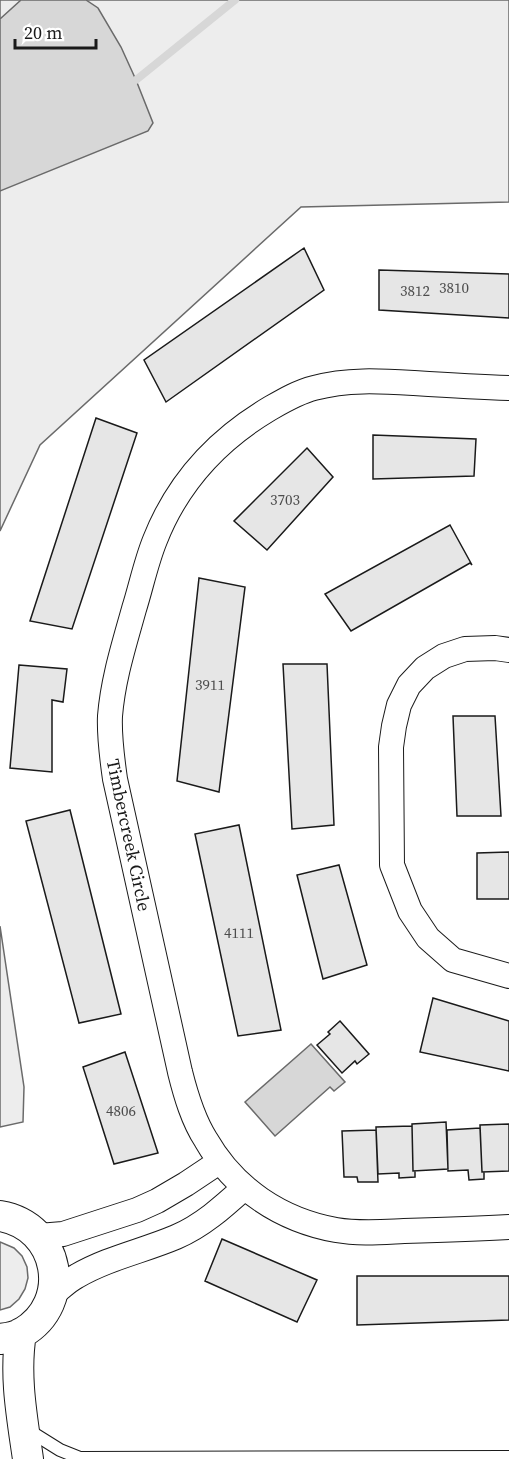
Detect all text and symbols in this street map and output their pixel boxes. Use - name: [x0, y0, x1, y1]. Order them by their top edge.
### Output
- scale bar: [15, 12, 96, 50]
- text: 20 m: [24, 20, 62, 45]
- house number: 3810: [439, 277, 469, 298]
- house number: 3812: [400, 280, 430, 301]
- house number: 3703: [270, 489, 300, 510]
- house number: 3911: [195, 674, 225, 695]
- street label: Timbercreek Circle: [101, 757, 157, 913]
- house number: 4111: [224, 922, 254, 943]
- house number: 4806: [106, 1100, 136, 1121]

